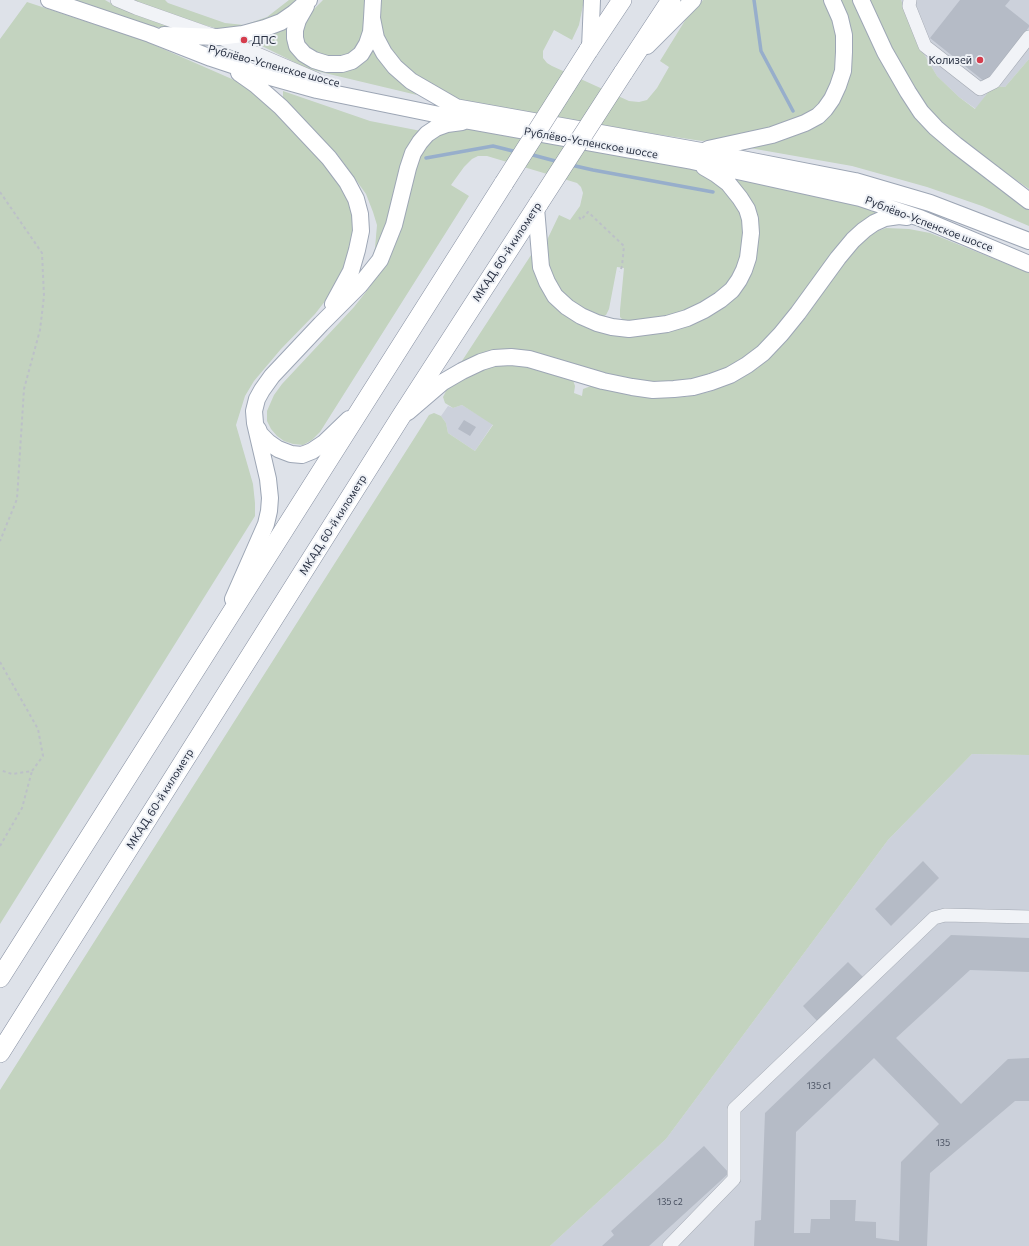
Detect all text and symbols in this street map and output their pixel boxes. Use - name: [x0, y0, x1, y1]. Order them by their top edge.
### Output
- place label: ДПС: [252, 33, 276, 47]
- marker: ДПС: [239, 35, 249, 45]
- street label: Рублёво-Успенское шоссе: [207, 42, 341, 90]
- place label: Колизей: [928, 53, 972, 67]
- marker: Колизей: [975, 55, 985, 65]
- street label: Рублёво-Успенское шоссе: [523, 125, 659, 161]
- street label: Рублёво-Успенское шоссе: [863, 193, 995, 255]
- street label: МКАД, 60-й километр: [470, 200, 544, 304]
- street label: МКАД, 60-й километр: [297, 472, 369, 578]
- street label: МКАД, 60-й километр: [124, 746, 196, 852]
- house number: 135 с1: [807, 1081, 831, 1091]
- house number: 135: [936, 1138, 950, 1148]
- house number: 135 с2: [657, 1197, 683, 1207]

